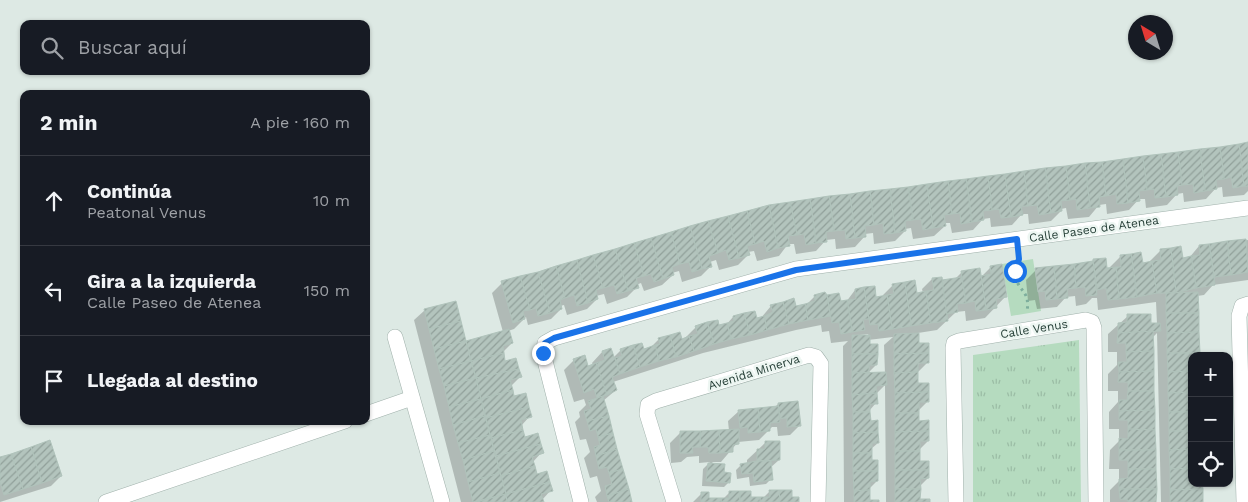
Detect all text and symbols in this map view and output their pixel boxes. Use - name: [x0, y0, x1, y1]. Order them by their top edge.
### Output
- north arrow: [1128, 15, 1173, 60]
- search box: [20, 20, 370, 75]
- icon: search: [38, 34, 66, 62]
- text: Buscar aquí: [78, 36, 187, 59]
- text: 2 min: [40, 110, 97, 135]
- text: A pie · 160 m: [250, 113, 350, 132]
- text: Continúa: [87, 180, 171, 203]
- icon: ahead: [40, 187, 68, 215]
- text: 10 m: [313, 191, 350, 210]
- text: Peatonal Venus: [87, 203, 206, 222]
- street label: Calle Paseo de Atenea: [1028, 213, 1160, 245]
- route start: [1004, 260, 1027, 283]
- text: Gira a la izquierda: [87, 270, 256, 293]
- icon: left: [40, 277, 68, 305]
- text: 150 m: [304, 281, 350, 300]
- text: Calle Paseo de Atenea: [87, 293, 261, 312]
- street label: Calle Venus: [999, 317, 1069, 341]
- route end: [532, 342, 555, 365]
- street label: Avenida Minerva: [707, 351, 802, 393]
- map controls: [1188, 352, 1233, 487]
- button: +: [1188, 352, 1233, 397]
- icon: arrive: [40, 367, 68, 395]
- text: Llegada al destino: [87, 369, 258, 392]
- button: −: [1188, 397, 1233, 442]
- button: locate: [1188, 442, 1233, 487]

